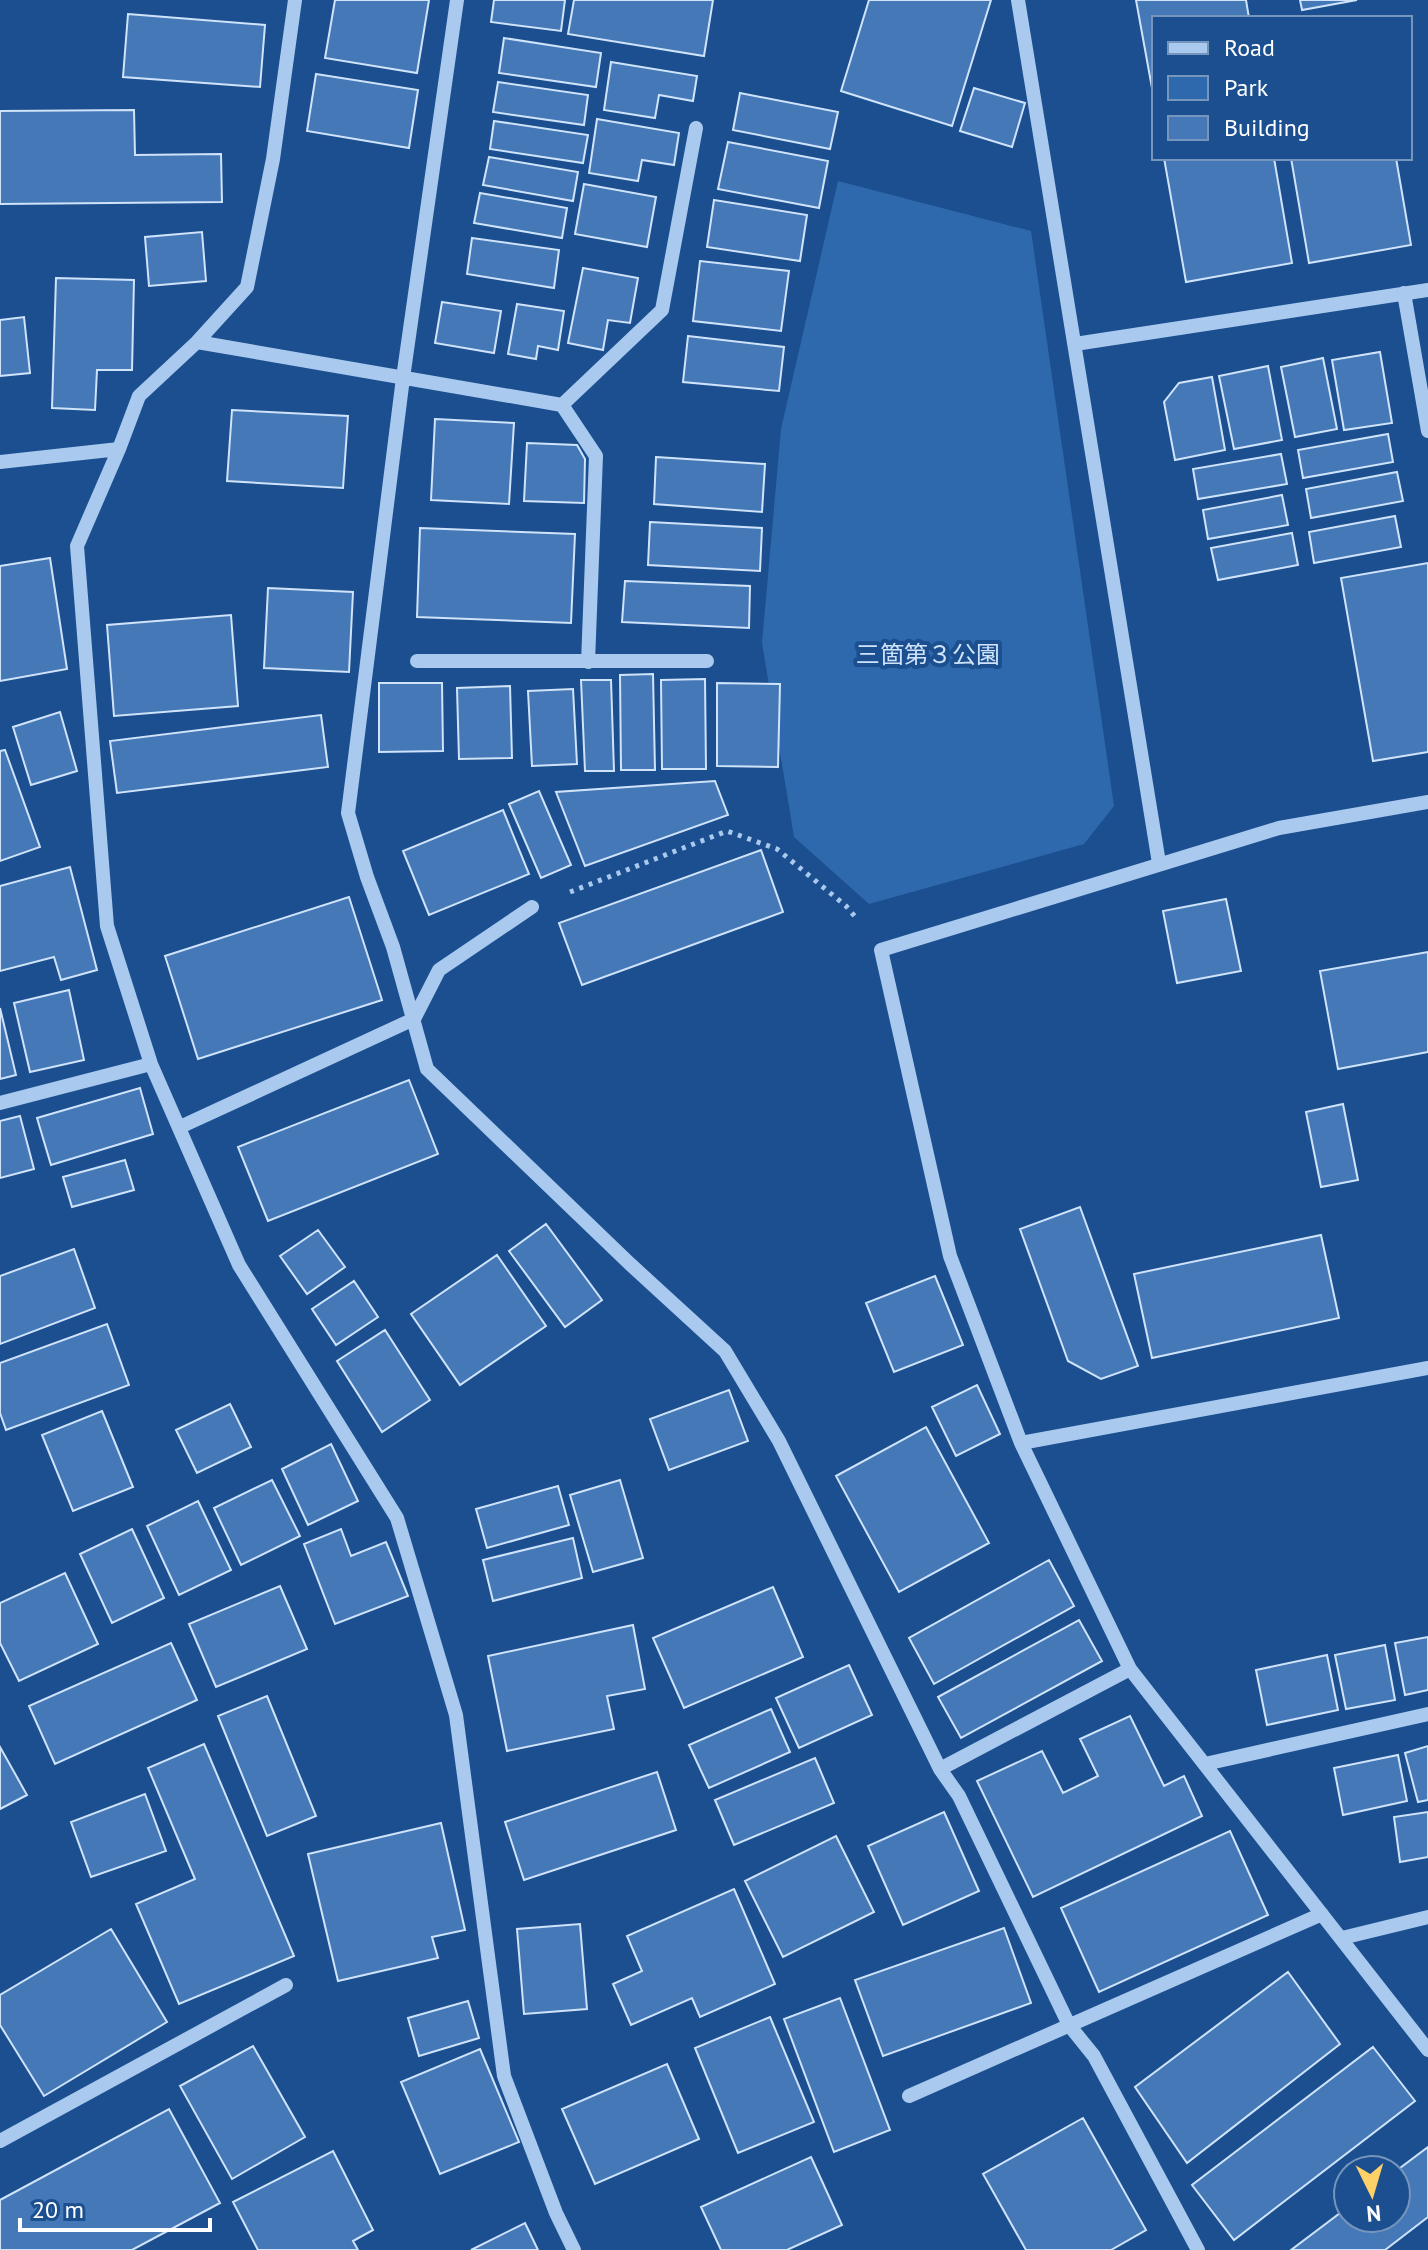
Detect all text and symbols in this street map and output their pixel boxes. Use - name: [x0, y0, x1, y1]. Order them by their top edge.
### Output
- legend: [1152, 16, 1412, 160]
- text: Road: [1224, 32, 1275, 63]
- text: Park: [1224, 72, 1269, 103]
- text: Building: [1224, 112, 1310, 143]
- park label: 三箇第３公園: [856, 639, 1000, 670]
- north arrow: [1332, 2154, 1412, 2234]
- scale bar: [20, 2182, 210, 2232]
- text: 20 m: [32, 2194, 84, 2225]
- text: N: [1365, 2199, 1382, 2229]

